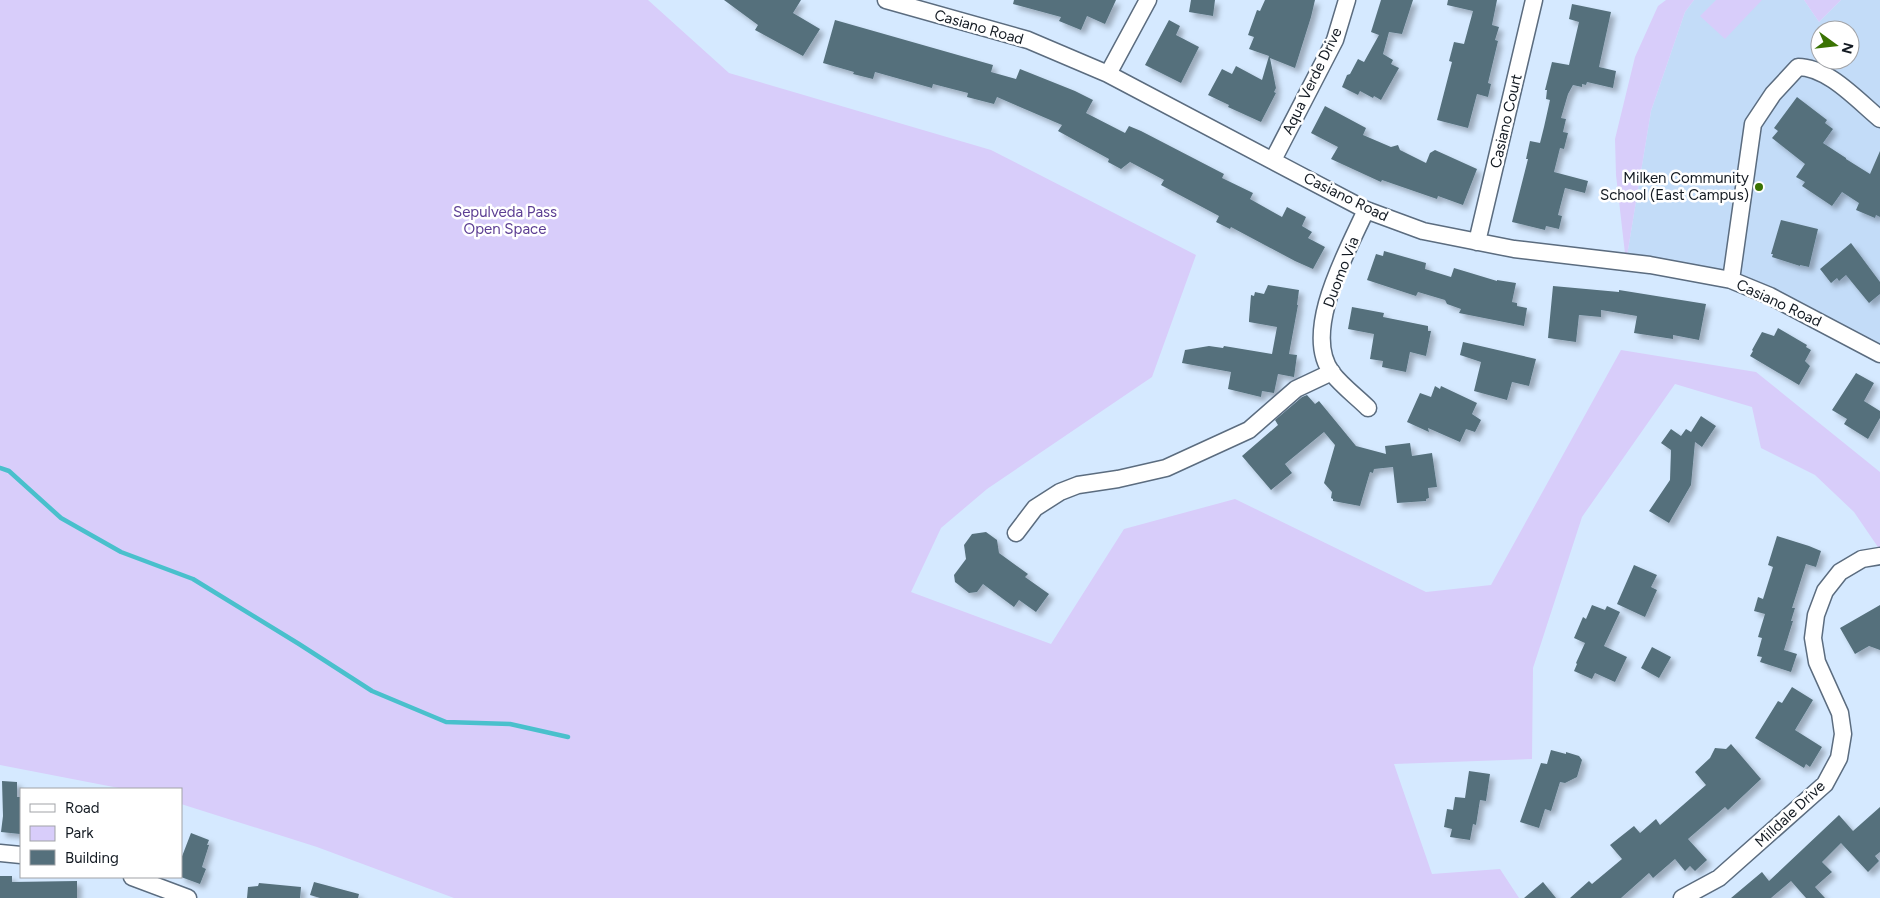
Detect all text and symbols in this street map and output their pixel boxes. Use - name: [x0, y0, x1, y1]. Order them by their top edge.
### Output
- street label: Casiano Road: [932, 6, 1026, 48]
- north arrow: [1810, 20, 1860, 70]
- street label: Aqua Verde Drive: [1278, 25, 1346, 137]
- text: N: [1837, 41, 1857, 56]
- street label: Casiano Court: [1486, 72, 1526, 170]
- street label: Casiano Road: [1301, 169, 1391, 225]
- place label: Milken Community School (East Campus): [1600, 169, 1749, 204]
- marker: Milken Community School (East Campus): [1753, 181, 1765, 193]
- park label: Sepulveda Pass Open Space: [453, 203, 557, 238]
- street label: Duomo Via: [1319, 234, 1363, 310]
- street label: Casiano Road: [1734, 275, 1824, 331]
- street label: Milldale Drive: [1751, 777, 1829, 851]
- legend: [20, 788, 182, 878]
- text: Road: [65, 799, 100, 817]
- text: Park: [65, 824, 94, 842]
- text: Building: [65, 849, 119, 867]

